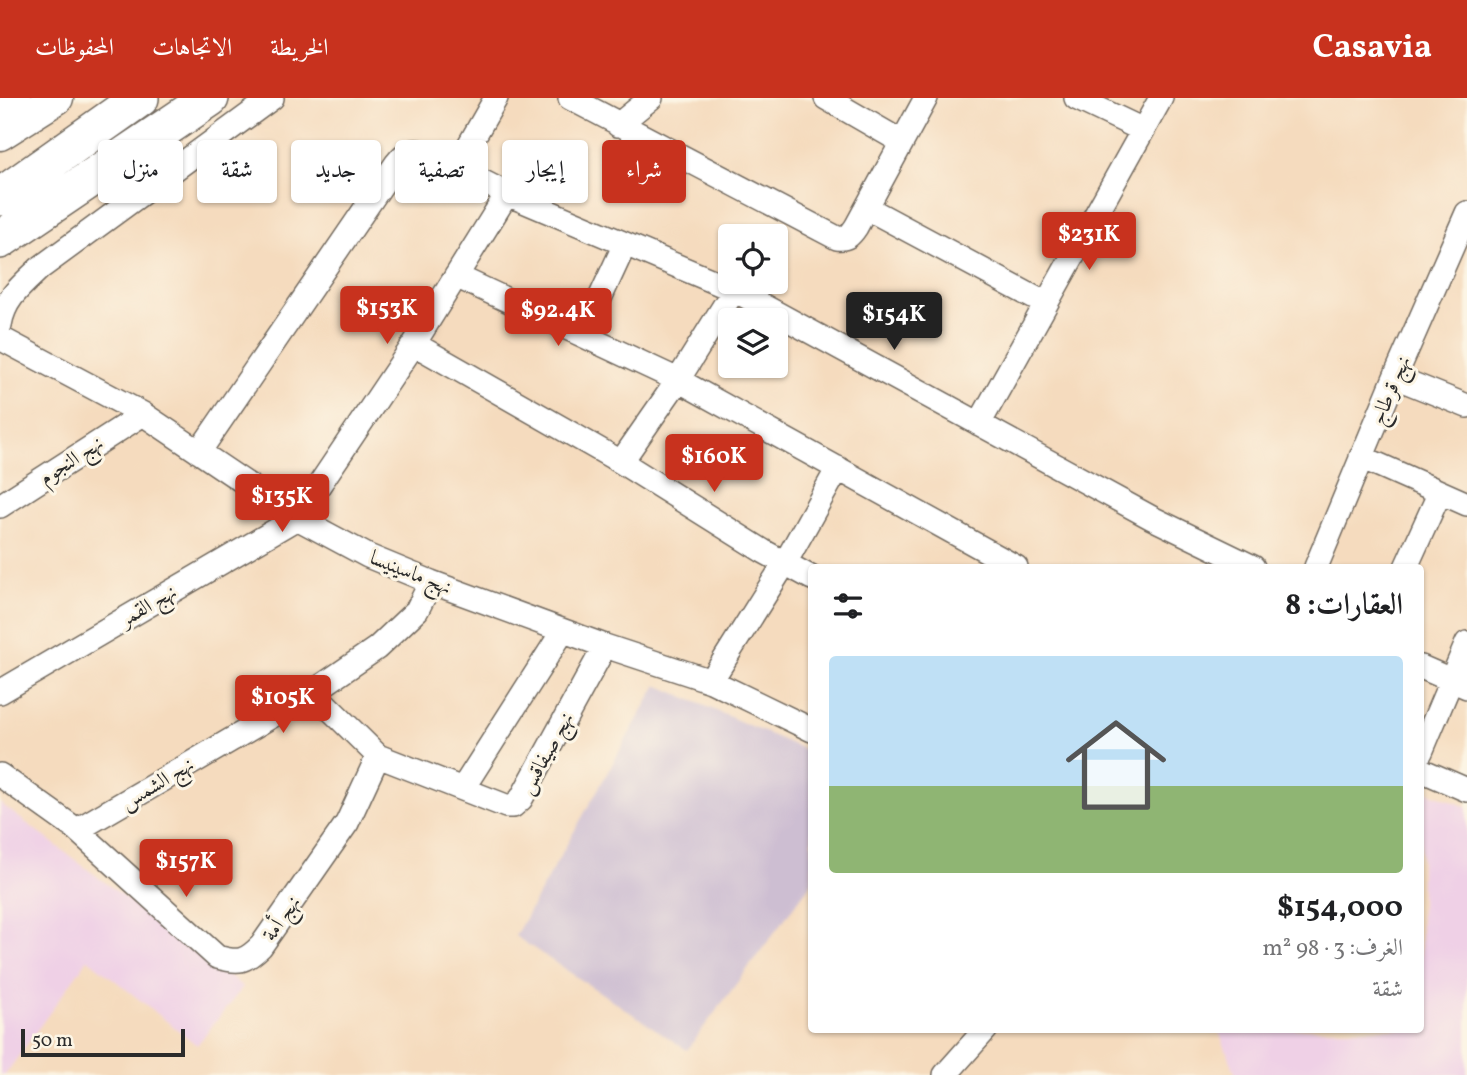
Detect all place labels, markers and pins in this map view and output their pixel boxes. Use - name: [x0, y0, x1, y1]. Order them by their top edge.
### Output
- pin: $231K: [1040, 212, 1138, 272]
- pin: $153K: [338, 286, 436, 346]
- pin: $92.4K: [501, 288, 615, 348]
- pin: $154K: [845, 292, 943, 352]
- pin: $160K: [665, 434, 763, 494]
- pin: $135K: [233, 474, 331, 534]
- pin: $105K: [234, 676, 332, 735]
- pin: $157K: [137, 840, 235, 899]

